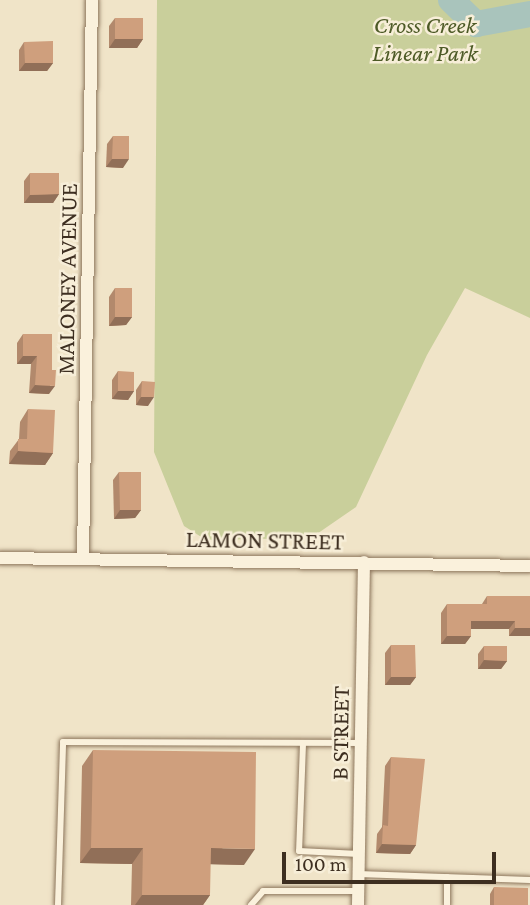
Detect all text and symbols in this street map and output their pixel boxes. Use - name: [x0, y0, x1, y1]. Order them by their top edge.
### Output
- park label: Cross Creek Linear Park: [372, 11, 478, 67]
- street label: MALONEY AVENUE: [51, 183, 83, 375]
- street label: LAMON STREET: [186, 524, 344, 556]
- street label: B STREET: [325, 686, 355, 780]
- scale bar: [285, 838, 498, 882]
- text: 100 m: [295, 852, 347, 876]

